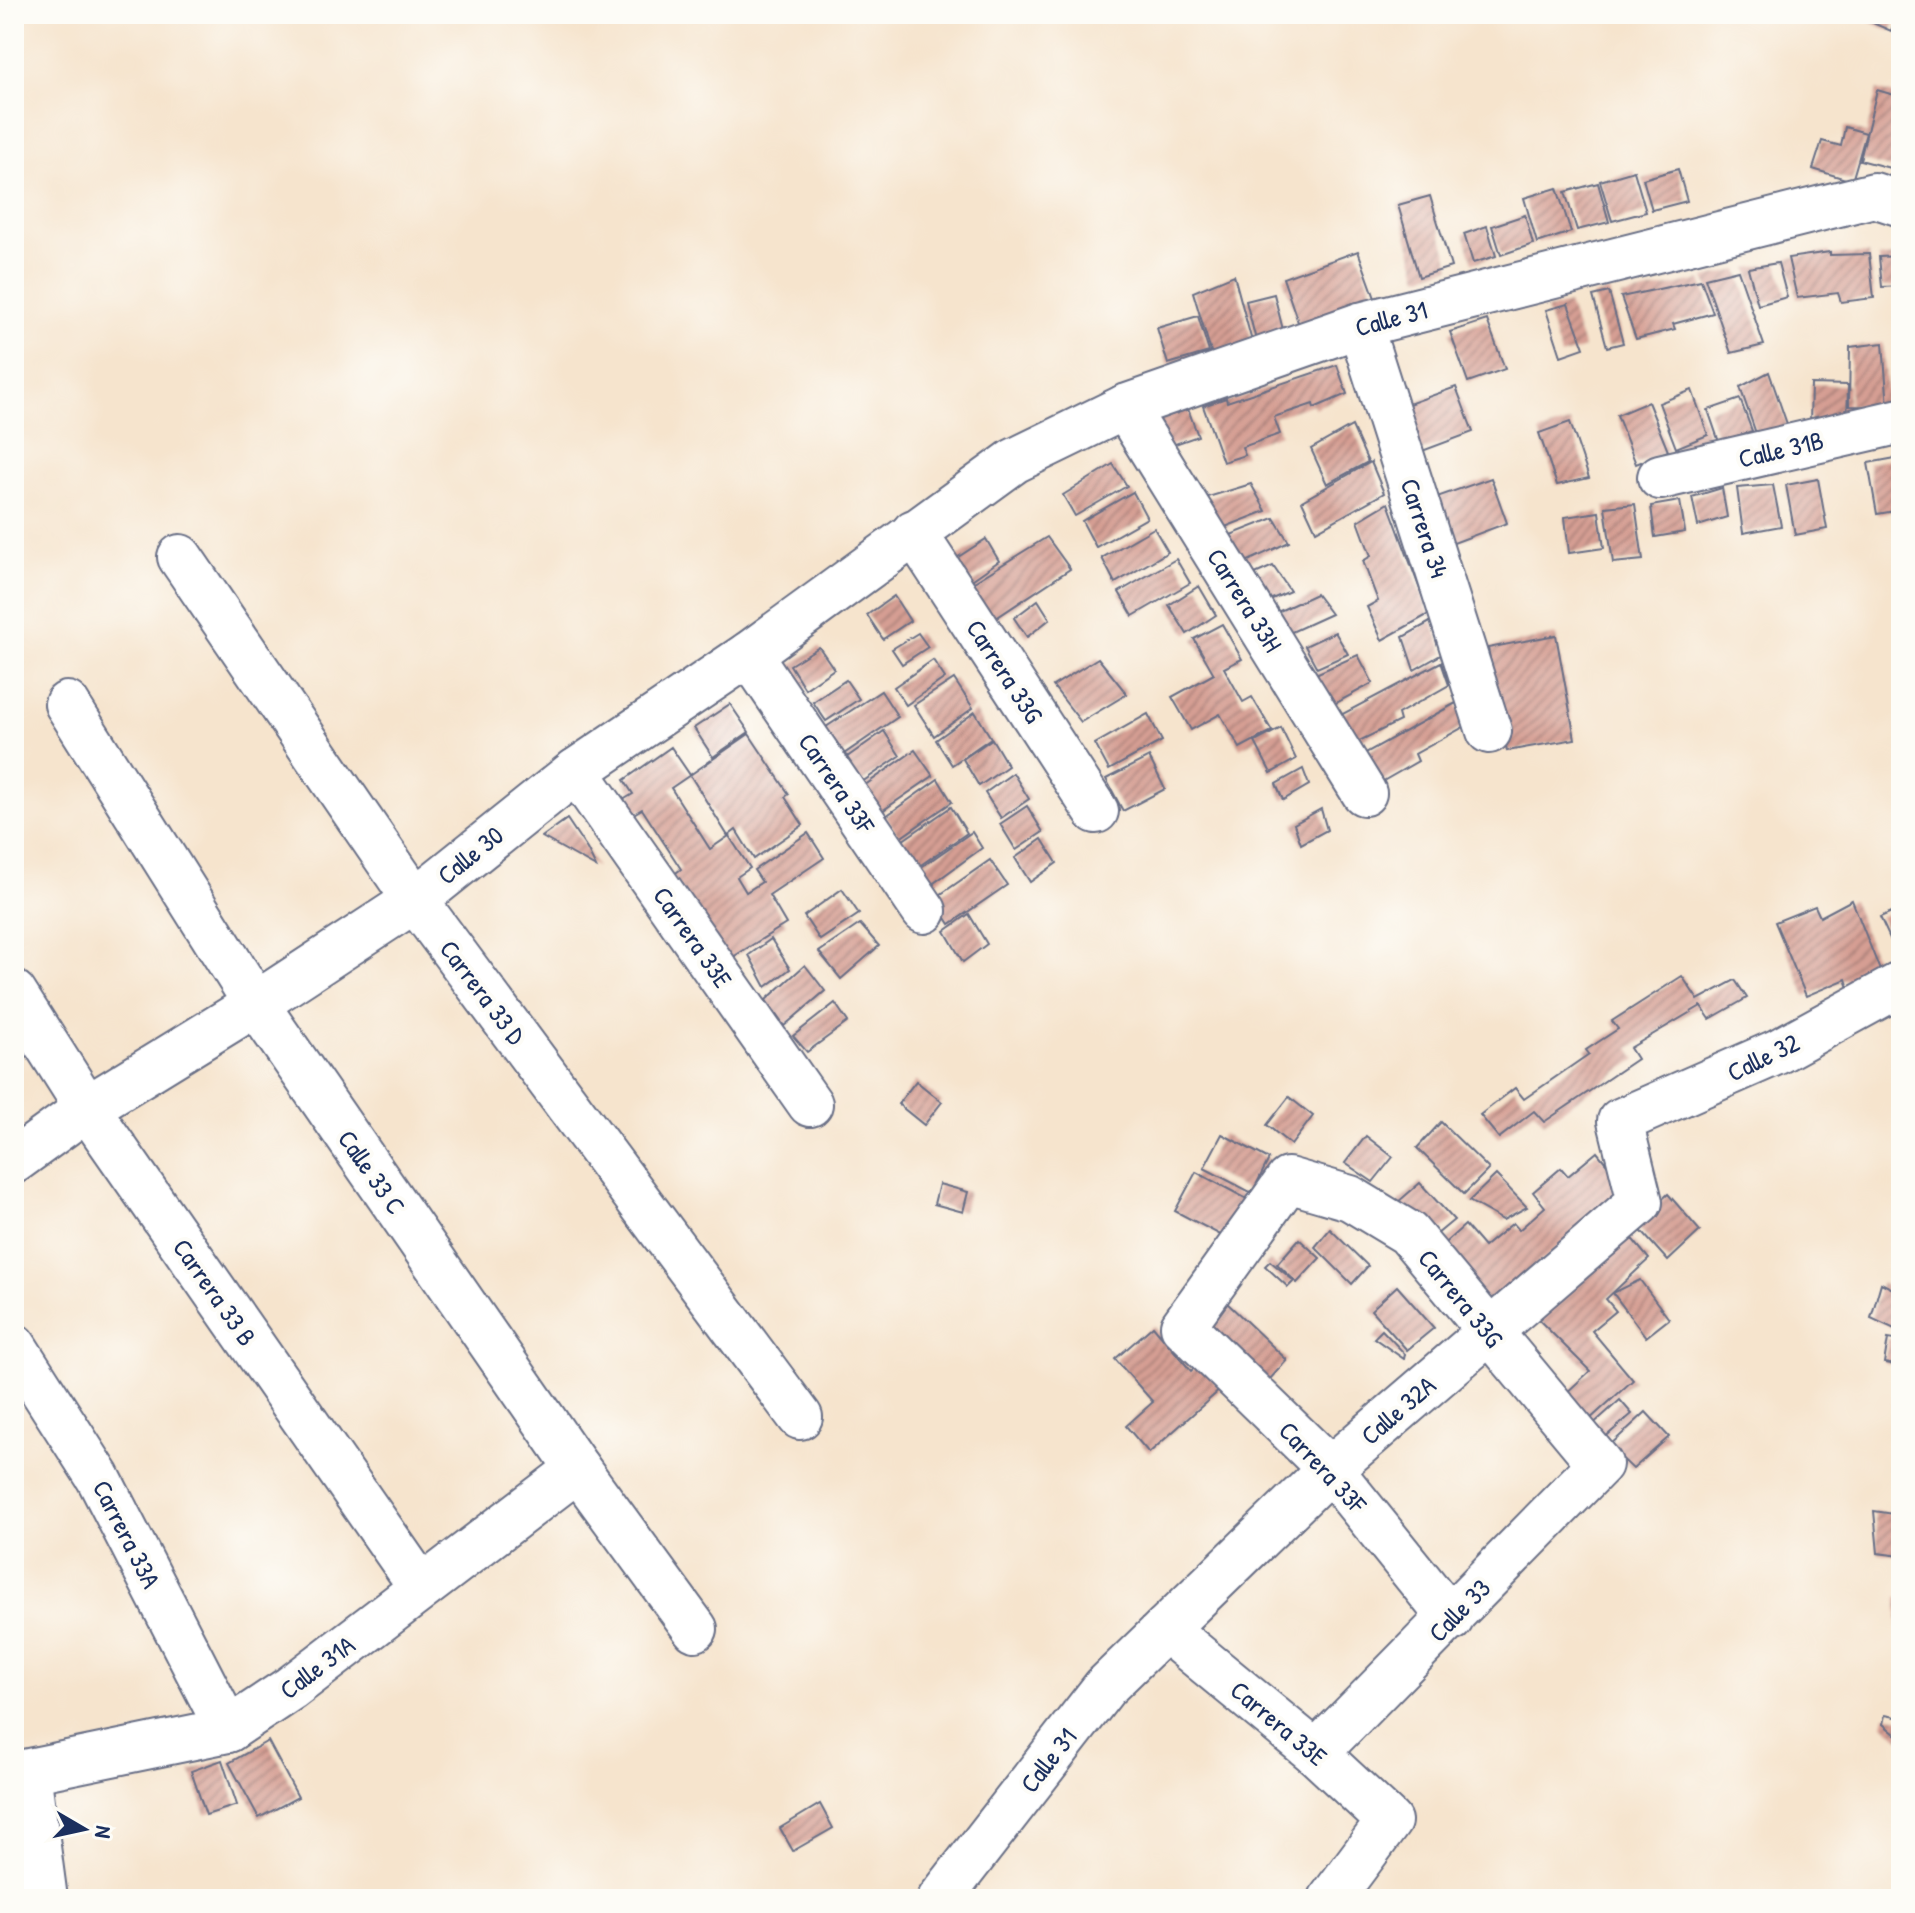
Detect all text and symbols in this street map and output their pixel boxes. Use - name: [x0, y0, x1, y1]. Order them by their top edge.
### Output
- street label: Calle 31: [1351, 292, 1431, 344]
- street label: Calle 31B: [1735, 422, 1827, 476]
- street label: Carrera 34: [1393, 474, 1457, 582]
- street label: Carrera 33H: [1199, 541, 1291, 659]
- street label: Carrera 33G: [959, 612, 1052, 730]
- street label: Carrera 33F: [791, 726, 884, 841]
- street label: Calle 30: [430, 818, 510, 892]
- street label: Carrera 33E: [645, 880, 741, 995]
- street label: Carrera 33 D: [432, 933, 534, 1052]
- street label: Calle 32: [1721, 1025, 1805, 1089]
- street label: Calle 33 C: [330, 1123, 414, 1221]
- street label: Carrera 33 B: [165, 1231, 265, 1353]
- street label: Carrera 33G: [1411, 1242, 1512, 1355]
- street label: Calle 32A: [1353, 1368, 1443, 1452]
- street label: Carrera 33F: [1271, 1413, 1376, 1522]
- street label: Carrera 33A: [85, 1474, 169, 1594]
- street label: Calle 33: [1420, 1571, 1498, 1649]
- street label: Calle 31A: [272, 1627, 362, 1707]
- street label: Carrera 33E: [1223, 1672, 1335, 1774]
- street label: Calle 31: [1012, 1720, 1084, 1800]
- north arrow: [44, 1789, 124, 1869]
- text: N: [88, 1824, 119, 1841]

